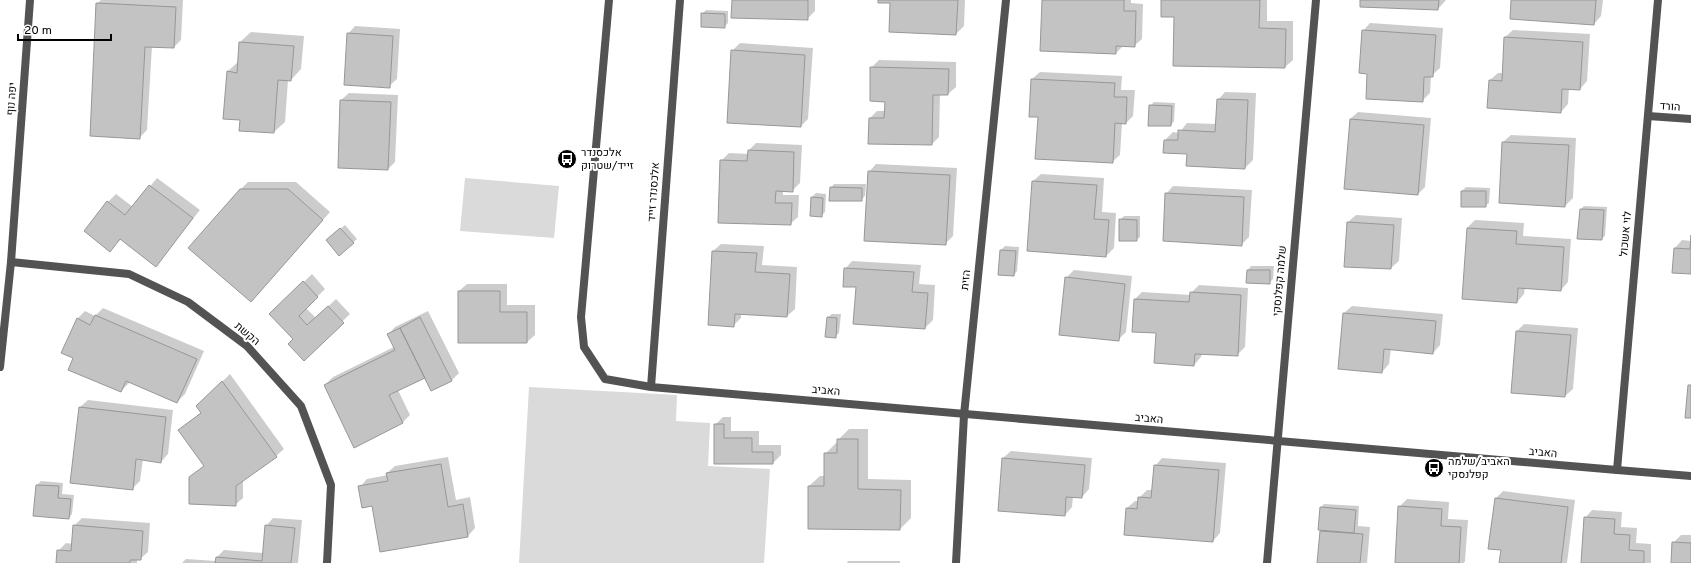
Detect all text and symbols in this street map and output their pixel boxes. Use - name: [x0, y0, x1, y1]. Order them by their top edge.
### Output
- scale bar: [18, 16, 111, 42]
- text: 20 m: [24, 23, 52, 39]
- street label: יפה נוף: [4, 82, 20, 116]
- street label: הורד: [1659, 99, 1681, 115]
- place label: אלכסנדר זייד/שטרוק: [581, 146, 634, 173]
- bus stop icon: אלכסנדר זייד/שטרוק: [556, 148, 578, 170]
- street label: אלכסנדר זייד: [645, 162, 663, 222]
- street label: לוי אשכול: [1617, 210, 1635, 257]
- street label: שלמה קפלנסקי: [1270, 245, 1290, 317]
- street label: הזית: [958, 269, 974, 291]
- street label: הקשת: [231, 319, 263, 349]
- street label: האביב: [811, 383, 841, 399]
- street label: האביב: [1134, 411, 1164, 427]
- street label: האביב: [1528, 445, 1558, 461]
- place label: האביב/שלמה קפלנסקי: [1448, 455, 1510, 482]
- bus stop icon: האביב/שלמה קפלנסקי: [1423, 457, 1445, 479]

